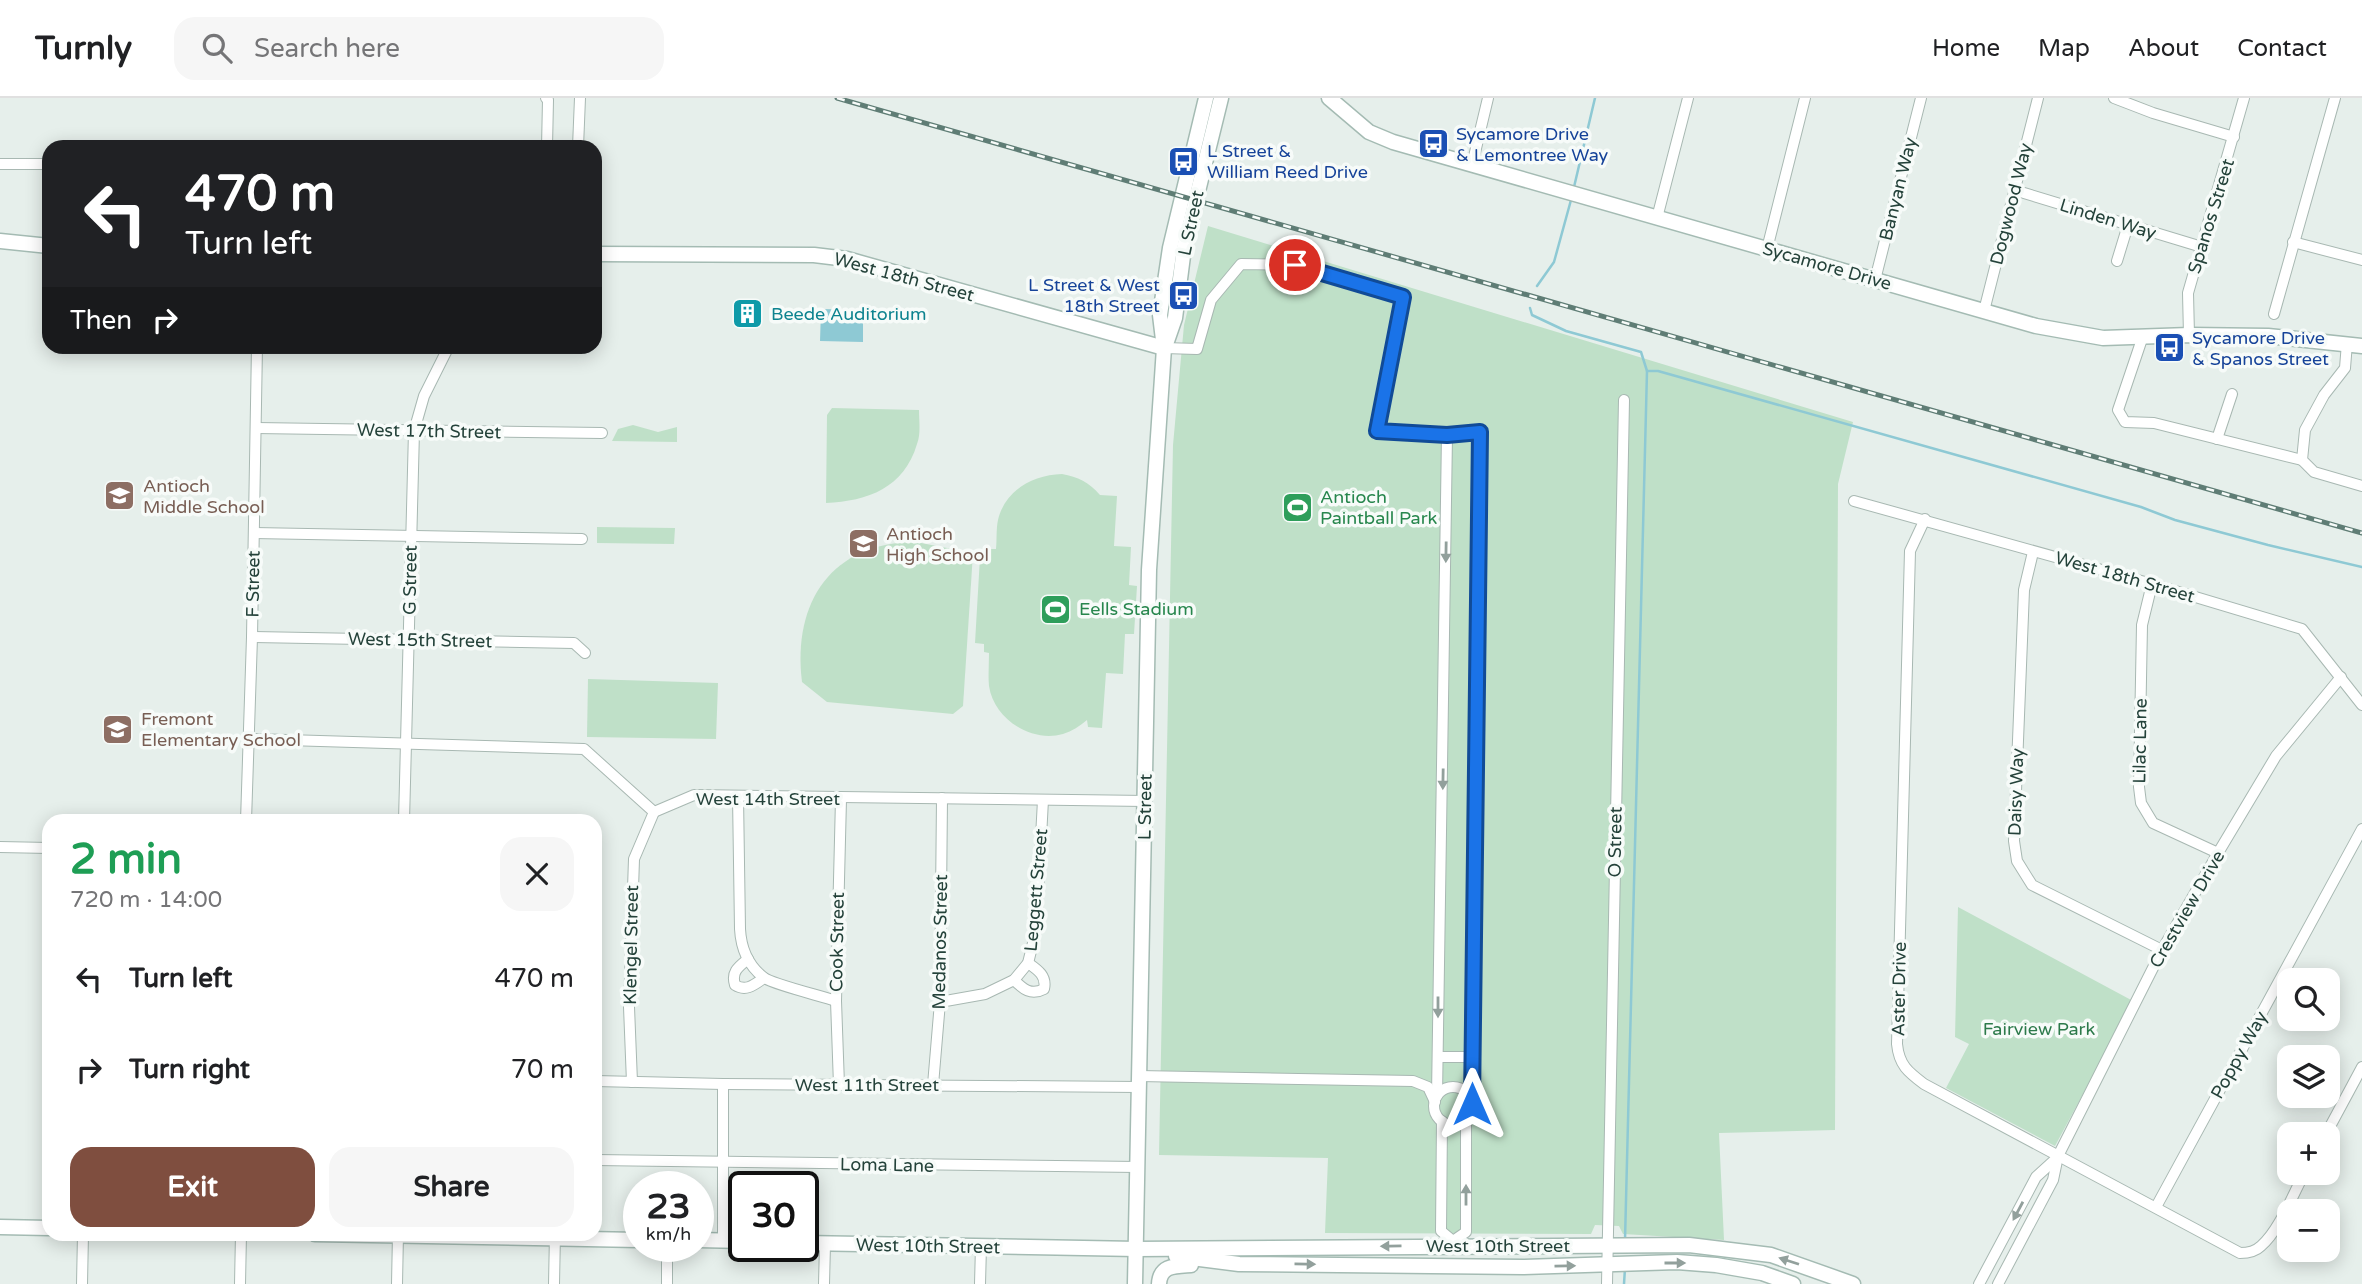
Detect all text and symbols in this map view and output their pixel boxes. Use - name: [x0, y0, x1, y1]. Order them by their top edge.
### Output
- search box: [174, 17, 664, 80]
- text: Turnly: [35, 29, 132, 68]
- icon: search: [198, 29, 236, 67]
- text: Search here: [254, 33, 400, 64]
- text: Home: [1932, 34, 2000, 63]
- text: Map: [2038, 34, 2090, 63]
- text: About: [2128, 34, 2199, 63]
- text: Contact: [2237, 34, 2327, 63]
- place label: Sycamore Drive & Lemontree Way: [1456, 123, 1609, 166]
- bus stop icon: Sycamore Drive & Lemontree Way: [1416, 127, 1450, 161]
- street label: Banyan Way: [1875, 135, 1922, 243]
- place label: L Street & William Reed Drive: [1207, 140, 1368, 183]
- street label: Dogwood Way: [1985, 141, 2037, 267]
- bus stop icon: L Street & William Reed Drive: [1167, 144, 1201, 178]
- street label: Spanos Street: [2183, 156, 2239, 276]
- text: 470 m: [185, 165, 335, 224]
- icon: left: [70, 168, 161, 259]
- street label: L Street: [1173, 188, 1209, 258]
- street label: Linden Way: [2057, 194, 2159, 244]
- text: Turn left: [185, 225, 312, 263]
- pin: [1265, 235, 1325, 295]
- street label: Sycamore Drive: [1760, 237, 1894, 295]
- icon: arrive: [1276, 246, 1314, 284]
- street label: West 18th Street: [831, 248, 977, 306]
- place label: L Street & West 18th Street: [1028, 274, 1160, 317]
- bus stop icon: L Street & West 18th Street: [1166, 278, 1200, 312]
- building icon: Beede Auditorium: [731, 297, 765, 331]
- icon: right: [146, 301, 184, 339]
- place label: Beede Auditorium: [771, 303, 927, 325]
- text: Then: [70, 305, 132, 336]
- place label: Sycamore Drive & Spanos Street: [2192, 327, 2329, 370]
- bus stop icon: Sycamore Drive & Spanos Street: [2152, 331, 2186, 365]
- street label: West 17th Street: [357, 419, 501, 443]
- place label: Antioch Middle School: [143, 475, 265, 518]
- school or university icon: Antioch Middle School: [103, 479, 137, 513]
- place label: Antioch Paintball Park: [1320, 486, 1438, 529]
- sports icon: Antioch Paintball Park: [1280, 490, 1314, 524]
- place label: Antioch High School: [886, 523, 989, 566]
- school or university icon: Antioch High School: [846, 527, 880, 561]
- one-way arrow: [1440, 541, 1452, 563]
- street label: G Street: [398, 545, 422, 615]
- street label: West 18th Street: [2053, 547, 2197, 607]
- street label: F Street: [241, 550, 265, 618]
- sports icon: Eells Stadium: [1039, 592, 1073, 626]
- place label: Eells Stadium: [1079, 598, 1194, 620]
- street label: West 15th Street: [348, 628, 492, 652]
- street label: Lilac Lane: [2128, 698, 2152, 784]
- place label: Fremont Elementary School: [141, 708, 301, 751]
- school or university icon: Fremont Elementary School: [101, 712, 135, 746]
- street label: Daisy Way: [2003, 747, 2029, 836]
- one-way arrow: [1437, 769, 1449, 791]
- street label: L Street: [1133, 773, 1157, 840]
- street label: West 14th Street: [696, 788, 840, 810]
- street label: O Street: [1603, 806, 1627, 878]
- street label: Leggett Street: [1020, 827, 1052, 952]
- text: 2 min: [70, 834, 182, 885]
- button: close: [500, 837, 574, 911]
- street label: Crestview Drive: [2144, 846, 2230, 972]
- street label: Medanos Street: [928, 874, 952, 1010]
- street label: Klengel Street: [619, 885, 643, 1005]
- text: 720 m · 14:00: [70, 886, 222, 914]
- street label: Cook Street: [825, 892, 849, 992]
- street label: Aster Drive: [1887, 941, 1911, 1037]
- icon: left: [70, 960, 108, 998]
- text: Turn left: [129, 963, 232, 994]
- text: 470 m: [494, 963, 574, 994]
- map controls: [2277, 968, 2340, 1262]
- button: search: [2277, 968, 2340, 1031]
- one-way arrow: [1432, 996, 1444, 1018]
- street label: Poppy Way: [2206, 1007, 2272, 1103]
- park label: Fairview Park: [1983, 1018, 2095, 1040]
- button: layers: [2277, 1045, 2340, 1108]
- icon: right: [70, 1051, 108, 1089]
- text: Turn right: [129, 1054, 250, 1085]
- text: 70 m: [511, 1054, 574, 1085]
- position arrow: [1435, 1067, 1509, 1141]
- street label: West 11th Street: [795, 1074, 939, 1096]
- button: +: [2277, 1122, 2340, 1185]
- button: Exit: [70, 1147, 315, 1227]
- button: Share: [329, 1147, 574, 1227]
- street label: Loma Lane: [840, 1153, 934, 1177]
- speed limit sign: 30: [728, 1171, 819, 1262]
- one-way arrow: [1460, 1183, 1472, 1205]
- text: 23: [647, 1186, 690, 1228]
- button: −: [2277, 1199, 2340, 1262]
- one-way arrow: [2012, 1201, 2024, 1220]
- text: km/h: [646, 1223, 691, 1245]
- street label: West 10th Street: [856, 1234, 1000, 1258]
- street label: West 10th Street: [1426, 1235, 1570, 1257]
- one-way arrow: [1380, 1241, 1402, 1252]
- one-way arrow: [1778, 1255, 1799, 1265]
- one-way arrow: [1664, 1257, 1686, 1269]
- one-way arrow: [1294, 1259, 1316, 1270]
- one-way arrow: [1554, 1260, 1576, 1272]

